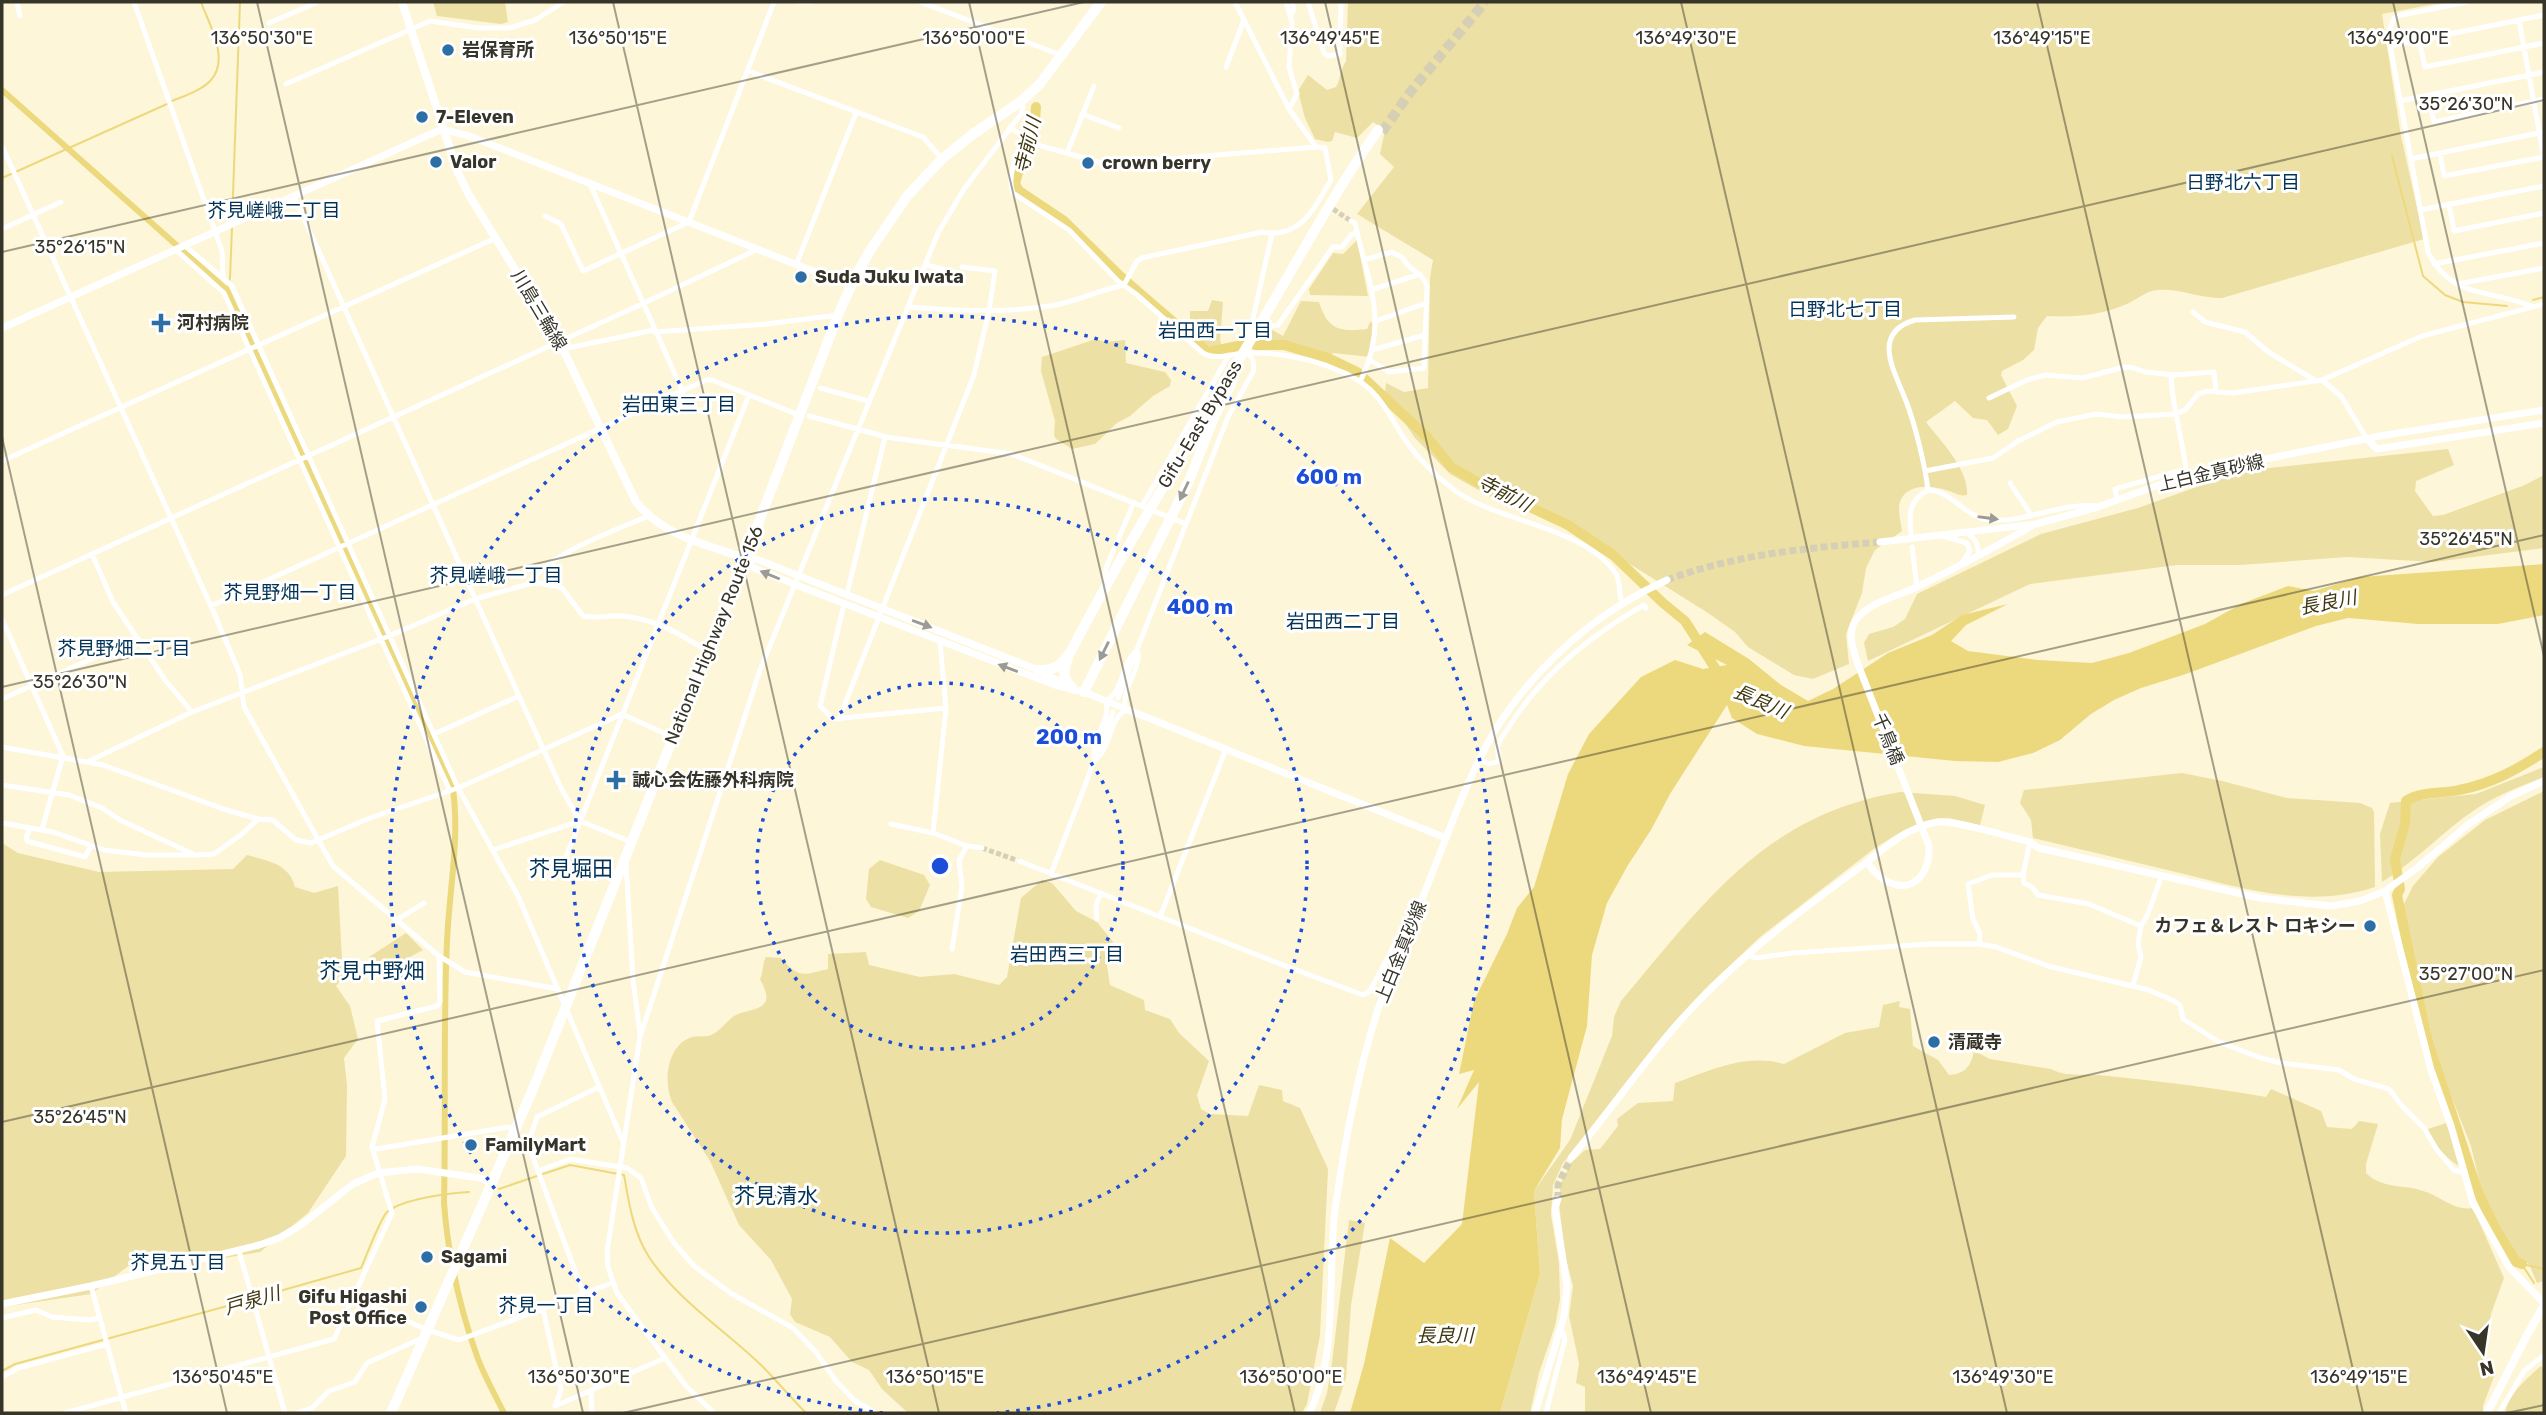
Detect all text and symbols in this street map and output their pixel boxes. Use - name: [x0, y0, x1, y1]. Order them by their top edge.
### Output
- text: 136°50'30"E: [211, 27, 313, 49]
- text: 136°50'15"E: [569, 27, 667, 49]
- text: 136°50'00"E: [923, 27, 1025, 49]
- text: 136°49'45"E: [1280, 27, 1380, 49]
- text: 136°49'30"E: [1635, 27, 1737, 49]
- text: 136°49'15"E: [1993, 27, 2091, 49]
- text: 136°49'00"E: [2347, 27, 2449, 49]
- place label: 岩保育所: [462, 39, 534, 61]
- marker: 岩保育所: [440, 42, 456, 58]
- text: 35°26'30"N: [2419, 93, 2513, 115]
- place label: 7-Eleven: [436, 106, 514, 128]
- marker: 7-Eleven: [414, 109, 430, 125]
- water label: 寺前川: [1009, 113, 1046, 176]
- place label: Valor: [450, 151, 496, 173]
- place label: crown berry: [1102, 152, 1211, 174]
- marker: Valor: [428, 154, 444, 170]
- marker: crown berry: [1080, 155, 1096, 171]
- district label: 日野北六丁目: [2186, 171, 2300, 194]
- district label: 芥見嵯峨二丁目: [207, 199, 341, 222]
- text: 35°26'15"N: [35, 236, 125, 258]
- street label: 川島三輪線: [506, 266, 572, 354]
- place label: Suda Juku Iwata: [815, 266, 964, 288]
- marker: Suda Juku Iwata: [793, 269, 809, 285]
- district label: 日野北七丁目: [1788, 298, 1902, 321]
- place label: 河村病院: [177, 312, 249, 334]
- marker: 河村病院: [151, 313, 171, 333]
- district label: 岩田西一丁目: [1158, 319, 1272, 342]
- street label: Gifu-East Bypass: [1153, 356, 1247, 492]
- district label: 岩田東三丁目: [622, 393, 736, 416]
- street label: 上白金真砂線: [2156, 450, 2266, 496]
- text: 600 m: [1296, 464, 1362, 489]
- water label: 寺前川: [1474, 470, 1537, 518]
- one-way arrow: [1178, 481, 1190, 501]
- one-way arrow: [1977, 513, 1999, 524]
- street label: National Highway Route 156: [660, 522, 768, 748]
- text: 35°26'45"N: [2419, 528, 2513, 550]
- district label: 芥見嵯峨一丁目: [429, 564, 563, 587]
- one-way arrow: [759, 569, 780, 580]
- district label: 芥見野畑一丁目: [223, 581, 357, 604]
- water label: 長良川: [2298, 585, 2360, 619]
- text: 400 m: [1167, 594, 1233, 619]
- district label: 岩田西二丁目: [1286, 610, 1400, 633]
- one-way arrow: [912, 618, 933, 629]
- district label: 芥見野畑二丁目: [57, 637, 191, 660]
- one-way arrow: [1098, 641, 1109, 661]
- one-way arrow: [998, 662, 1019, 673]
- text: 35°26'30"N: [33, 671, 127, 693]
- water label: 長良川: [1730, 680, 1793, 724]
- street label: 千鳥橋: [1868, 710, 1908, 768]
- text: 200 m: [1036, 724, 1102, 749]
- place label: 誠心会佐藤外科病院: [632, 769, 794, 791]
- marker: 誠心会佐藤外科病院: [606, 770, 626, 790]
- centre of rings: [928, 854, 952, 878]
- district label: 芥見堀田: [529, 856, 613, 881]
- street label: 上白金真砂線: [1371, 898, 1431, 1006]
- place label: カフェ＆レスト ロキシー: [2154, 915, 2356, 937]
- marker: カフェ＆レスト ロキシー: [2362, 918, 2378, 934]
- district label: 岩田西三丁目: [1010, 943, 1124, 966]
- district label: 芥見中野畑: [320, 958, 425, 983]
- text: 35°27'00"N: [2419, 963, 2513, 985]
- place label: 清蔵寺: [1948, 1031, 2002, 1053]
- marker: 清蔵寺: [1926, 1034, 1942, 1050]
- text: 35°26'45"N: [33, 1106, 127, 1128]
- place label: FamilyMart: [485, 1134, 586, 1156]
- marker: FamilyMart: [463, 1137, 479, 1153]
- district label: 芥見清水: [734, 1183, 818, 1208]
- place label: Sagami: [441, 1246, 507, 1268]
- marker: Sagami: [419, 1249, 435, 1265]
- district label: 芥見五丁目: [130, 1251, 226, 1274]
- water label: 戸泉川: [222, 1281, 285, 1319]
- place label: Gifu Higashi Post Office: [298, 1286, 407, 1329]
- district label: 芥見一丁目: [498, 1294, 594, 1317]
- marker: Gifu Higashi Post Office: [413, 1299, 429, 1315]
- north arrow: [2448, 1317, 2518, 1387]
- water label: 長良川: [1416, 1324, 1475, 1347]
- text: N: [2477, 1355, 2496, 1381]
- text: 136°50'45"E: [173, 1366, 273, 1388]
- text: 136°50'30"E: [528, 1366, 630, 1388]
- text: 136°50'15"E: [886, 1366, 984, 1388]
- text: 136°50'00"E: [1240, 1366, 1342, 1388]
- text: 136°49'45"E: [1597, 1366, 1697, 1388]
- text: 136°49'30"E: [1952, 1366, 2054, 1388]
- text: 136°49'15"E: [2310, 1366, 2408, 1388]

